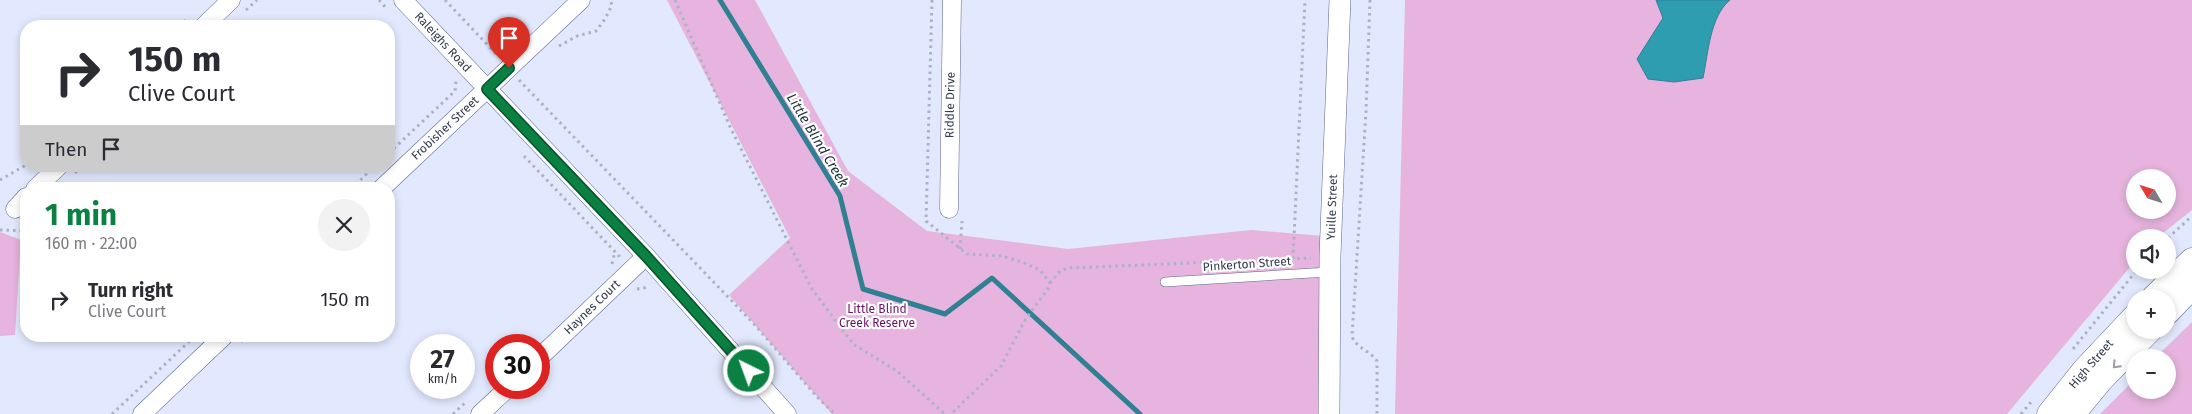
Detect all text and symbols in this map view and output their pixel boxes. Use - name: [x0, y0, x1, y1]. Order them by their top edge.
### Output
- street label: Raleighs Road: [412, 9, 474, 75]
- pin: [488, 17, 530, 68]
- icon: arrive: [495, 24, 523, 52]
- text: 150 m: [128, 38, 221, 80]
- icon: right: [45, 40, 110, 105]
- street label: Riddle Drive: [942, 72, 958, 138]
- text: Clive Court: [128, 80, 235, 107]
- water label: Little Blind Creek: [783, 90, 852, 190]
- street label: Frobisher Street: [408, 93, 482, 163]
- icon: arrive: [97, 135, 125, 163]
- text: Then: [45, 138, 87, 161]
- north arrow: [2126, 169, 2176, 219]
- map controls: [2126, 169, 2176, 399]
- street label: Yuille Street: [1324, 173, 1340, 240]
- text: 1 min: [45, 197, 117, 233]
- button: close: [318, 199, 370, 251]
- button: sound: [2126, 229, 2176, 279]
- text: 160 m · 22:00: [45, 234, 137, 253]
- street label: Pinkerton Street: [1202, 254, 1292, 274]
- street label: Haynes Court: [561, 276, 623, 337]
- text: Turn right: [88, 279, 173, 302]
- icon: right: [45, 286, 73, 314]
- text: 150 m: [320, 288, 370, 311]
- button: +: [2126, 289, 2176, 339]
- text: Clive Court: [88, 302, 166, 321]
- park label: Little Blind Creek Reserve: [839, 302, 915, 330]
- speed limit sign: 30: [485, 334, 550, 399]
- street label: High Street: [2066, 336, 2117, 391]
- position arrow: [722, 344, 774, 396]
- text: 27: [430, 345, 455, 375]
- button: −: [2126, 349, 2176, 399]
- one-way arrow: [2113, 359, 2122, 368]
- text: km/h: [428, 372, 457, 386]

